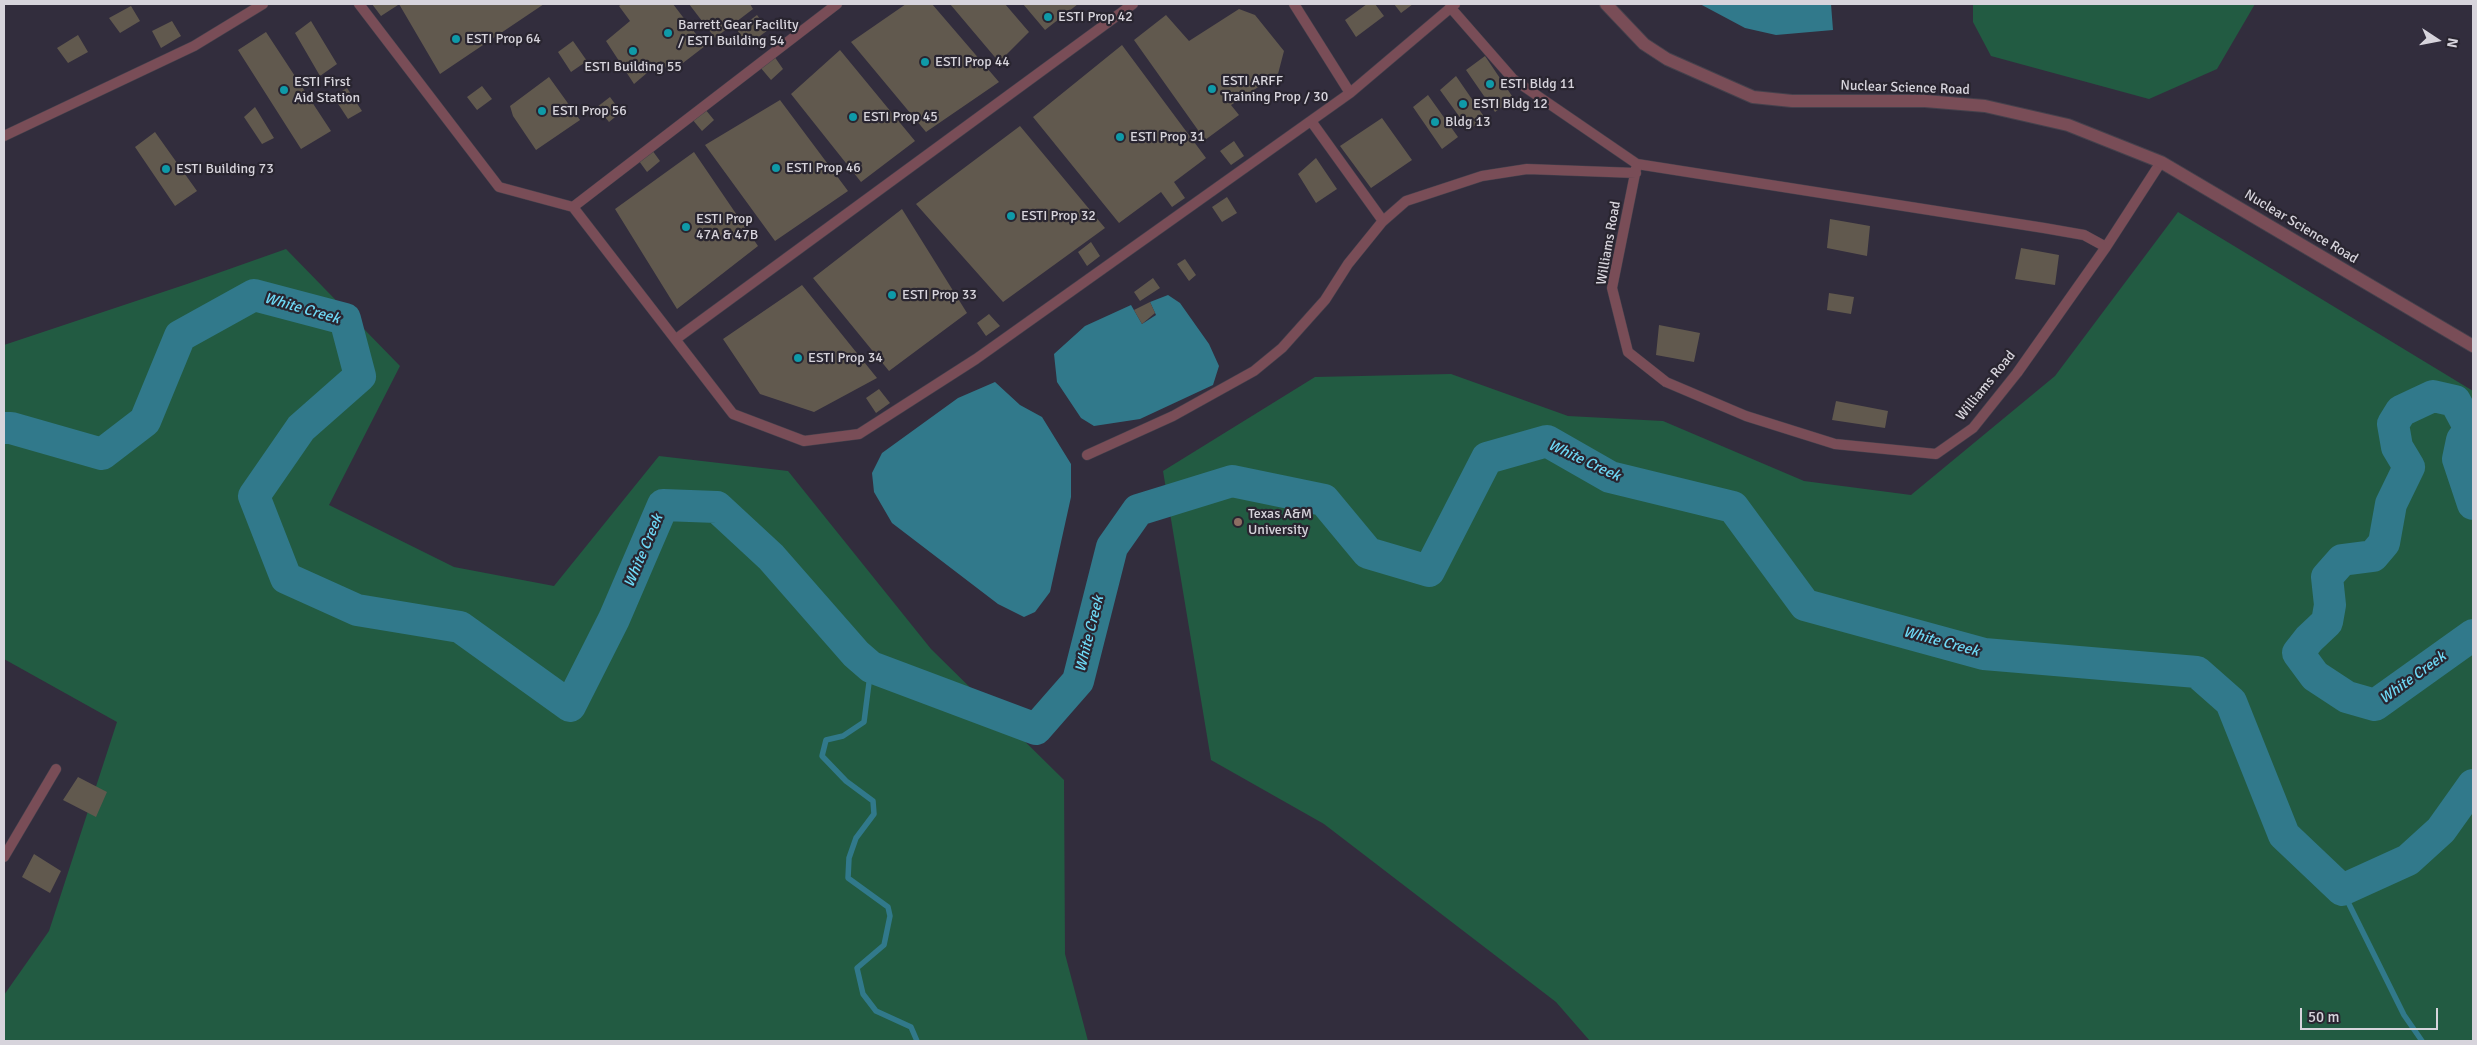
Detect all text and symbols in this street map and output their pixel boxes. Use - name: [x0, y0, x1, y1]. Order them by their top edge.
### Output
- place label: ESTI Prop 42: [1058, 9, 1133, 25]
- marker: ESTI Prop 42: [1042, 11, 1054, 23]
- north arrow: [2412, 15, 2462, 65]
- place label: Barrett Gear Facility / ESTI Building 54: [678, 17, 799, 49]
- marker: Barrett Gear Facility / ESTI Building 54: [662, 27, 674, 39]
- place label: ESTI Prop 64: [466, 31, 541, 47]
- marker: ESTI Prop 64: [450, 33, 462, 45]
- text: N: [2443, 37, 2461, 49]
- marker: ESTI Building 55: [627, 45, 639, 57]
- place label: ESTI Prop 44: [935, 54, 1010, 70]
- marker: ESTI Prop 44: [919, 56, 931, 68]
- place label: ESTI Building 55: [584, 59, 682, 75]
- place label: ESTI ARFF Training Prop / 30: [1222, 73, 1328, 105]
- place label: ESTI First Aid Station: [294, 74, 360, 106]
- place label: ESTI Bldg 11: [1500, 76, 1575, 92]
- street label: Nuclear Science Road: [1840, 77, 1970, 99]
- marker: ESTI Bldg 11: [1484, 78, 1496, 90]
- marker: ESTI ARFF Training Prop / 30: [1206, 83, 1218, 95]
- marker: ESTI First Aid Station: [278, 84, 290, 96]
- place label: ESTI Bldg 12: [1473, 96, 1548, 112]
- marker: ESTI Bldg 12: [1457, 98, 1469, 110]
- place label: ESTI Prop 56: [552, 103, 627, 119]
- marker: ESTI Prop 56: [536, 105, 548, 117]
- place label: ESTI Prop 45: [863, 109, 938, 125]
- marker: ESTI Prop 45: [847, 111, 859, 123]
- place label: Bldg 13: [1445, 114, 1491, 130]
- marker: Bldg 13: [1429, 116, 1441, 128]
- place label: ESTI Prop 31: [1130, 129, 1205, 145]
- marker: ESTI Prop 31: [1114, 131, 1126, 143]
- place label: ESTI Prop 46: [786, 160, 861, 176]
- place label: ESTI Building 73: [176, 161, 274, 177]
- marker: ESTI Prop 46: [770, 162, 782, 174]
- marker: ESTI Building 73: [160, 163, 172, 175]
- street label: Nuclear Science Road: [2241, 186, 2361, 268]
- street label: Williams Road: [1593, 200, 1625, 286]
- place label: ESTI Prop 32: [1021, 208, 1096, 224]
- marker: ESTI Prop 32: [1005, 210, 1017, 222]
- place label: ESTI Prop 47A & 47B: [696, 211, 758, 243]
- marker: ESTI Prop 47A & 47B: [680, 221, 692, 233]
- place label: ESTI Prop 33: [902, 287, 977, 303]
- marker: ESTI Prop 33: [886, 289, 898, 301]
- water label: White Creek: [262, 290, 342, 328]
- street label: Williams Road: [1953, 348, 2019, 424]
- place label: ESTI Prop 34: [808, 350, 883, 366]
- marker: ESTI Prop 34: [792, 352, 804, 364]
- water label: White Creek: [1545, 436, 1623, 486]
- place label: Texas A&M University: [1248, 506, 1312, 538]
- water label: White Creek: [621, 512, 667, 590]
- marker: Texas A&M University: [1232, 516, 1244, 528]
- water label: White Creek: [1072, 594, 1108, 674]
- water label: White Creek: [1901, 623, 1981, 661]
- water label: White Creek: [2376, 648, 2450, 708]
- scale bar: [2302, 998, 2440, 1030]
- text: 50 m: [2308, 1008, 2339, 1026]

